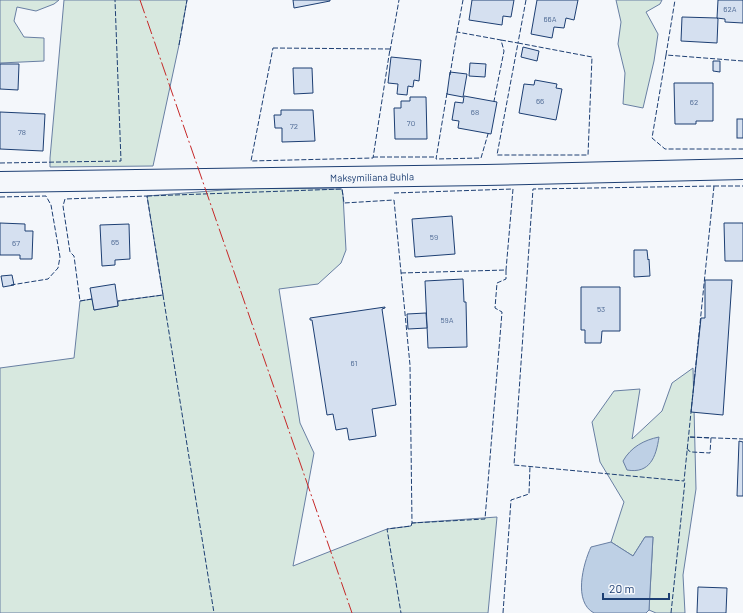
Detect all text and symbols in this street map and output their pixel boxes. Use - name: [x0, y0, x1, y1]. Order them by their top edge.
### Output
- house number: 62A: [723, 4, 737, 14]
- house number: 66A: [543, 14, 557, 24]
- house number: 66: [536, 96, 544, 106]
- house number: 62: [690, 97, 698, 107]
- house number: 68: [471, 107, 479, 117]
- house number: 70: [407, 118, 415, 128]
- house number: 72: [290, 121, 298, 131]
- house number: 78: [18, 127, 26, 137]
- street label: Maksymiliana Buhla: [330, 170, 414, 184]
- house number: 59: [430, 232, 438, 242]
- house number: 65: [111, 237, 119, 247]
- house number: 67: [12, 238, 20, 248]
- house number: 53: [597, 304, 605, 314]
- house number: 59A: [440, 315, 454, 325]
- house number: 61: [351, 358, 358, 368]
- scale bar: [603, 575, 669, 601]
- text: 20 m: [609, 581, 635, 595]

